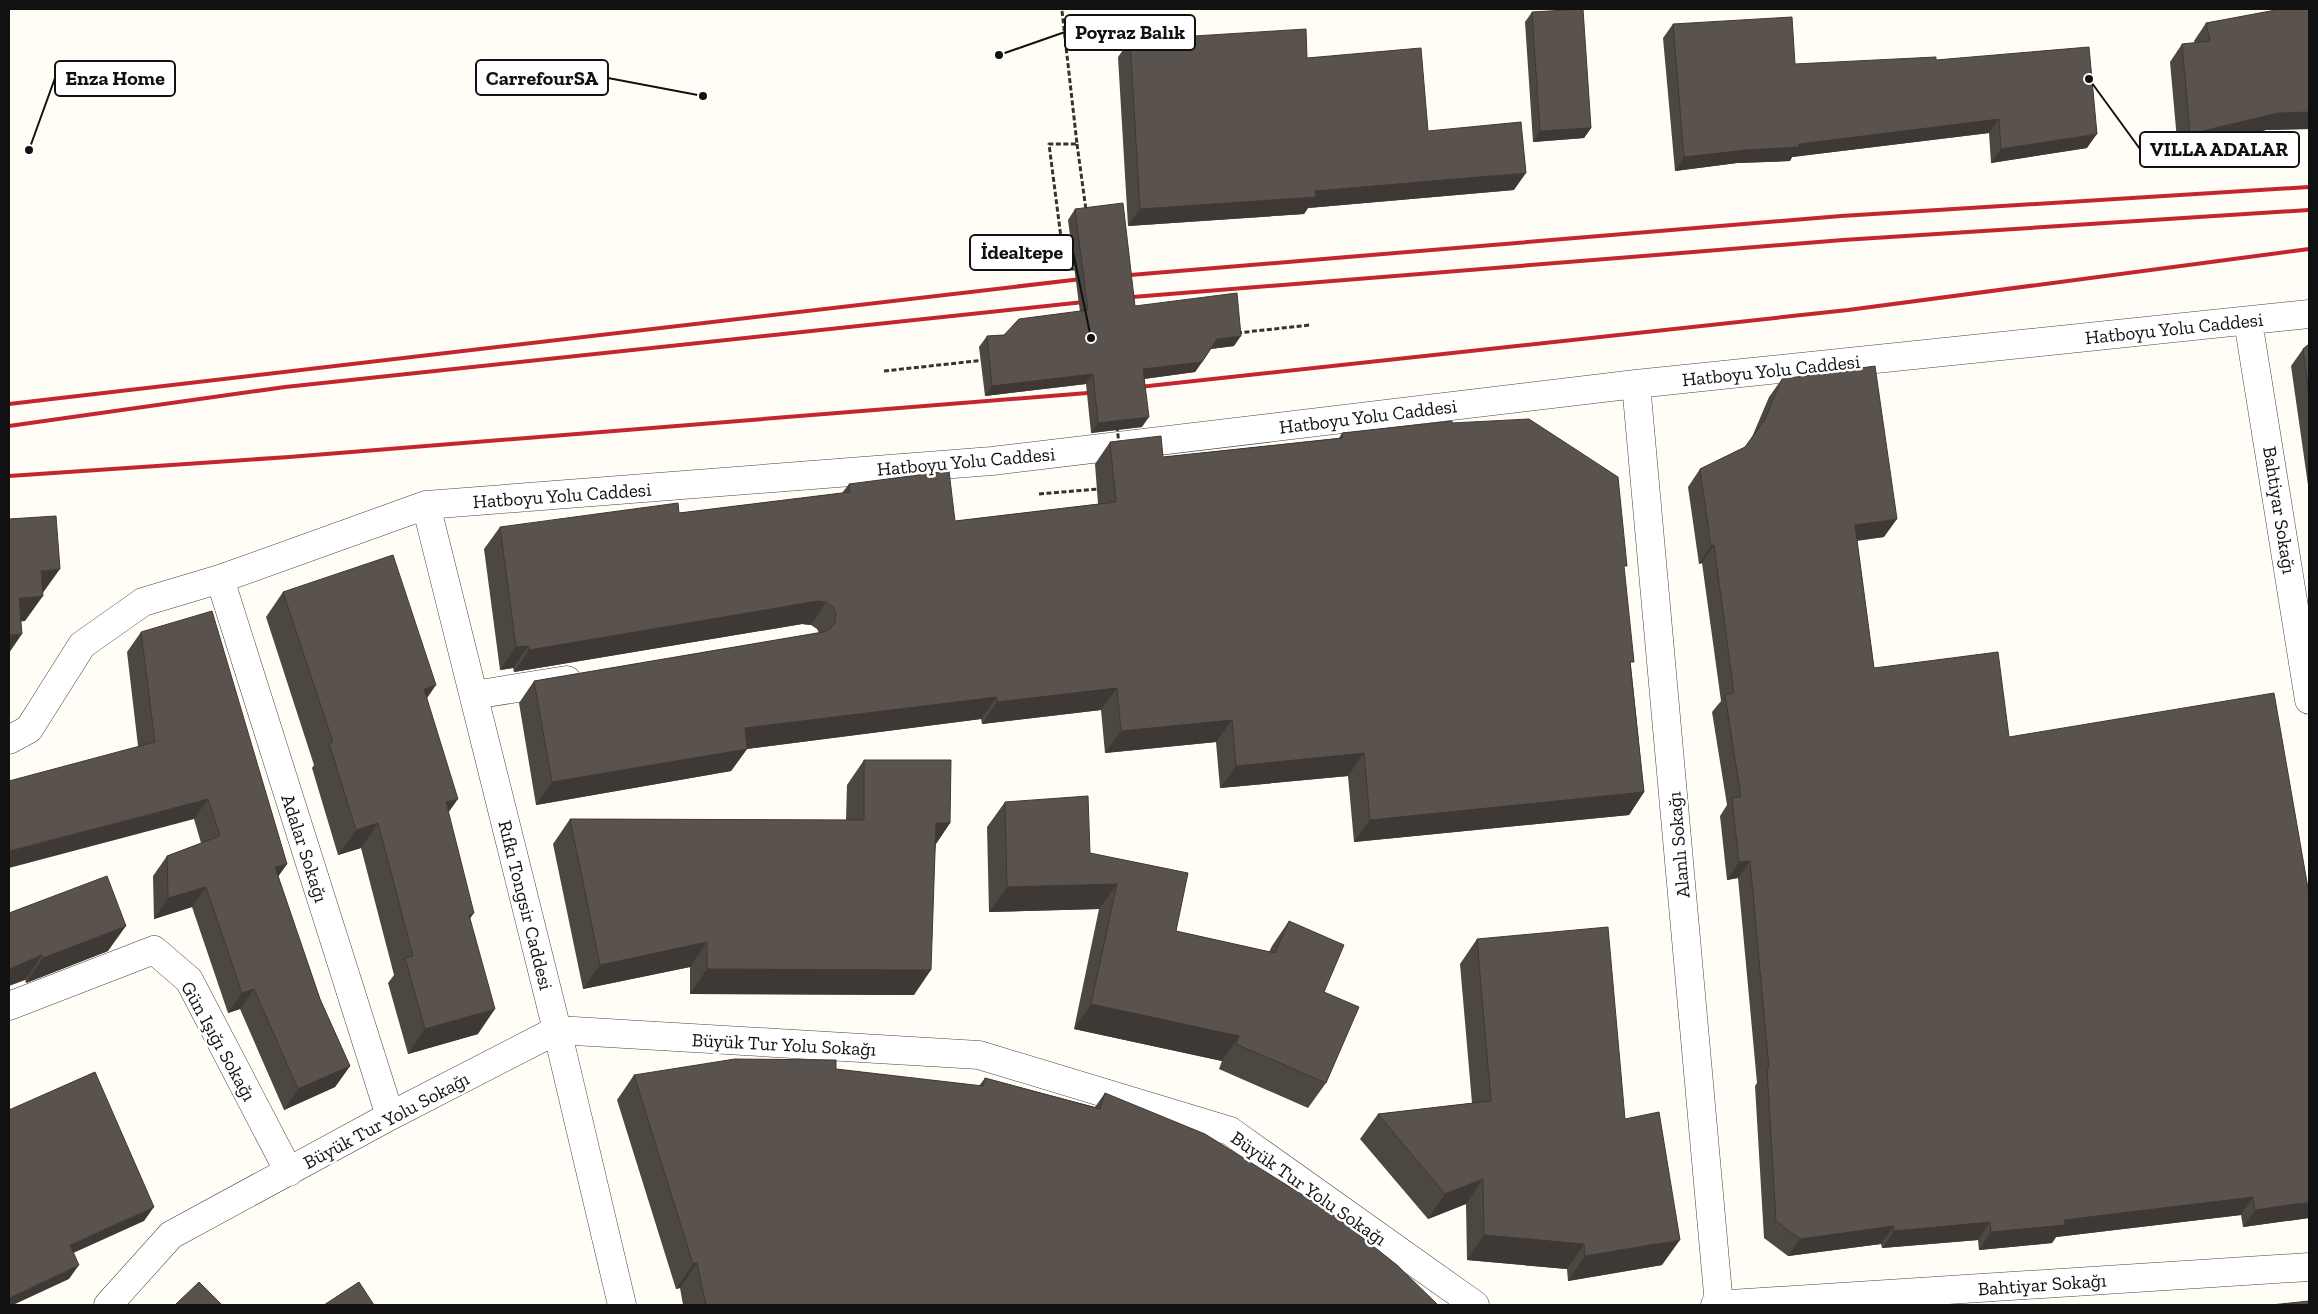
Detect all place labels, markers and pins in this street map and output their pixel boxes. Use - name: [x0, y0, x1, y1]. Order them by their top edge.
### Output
- callout: Poyraz Balık: [1065, 15, 1195, 50]
- callout: CarrefourSA: [476, 60, 608, 95]
- callout: Enza Home: [55, 61, 175, 96]
- callout: VILLA ADALAR: [2140, 132, 2299, 167]
- callout: İdealtepe: [970, 235, 1073, 270]

